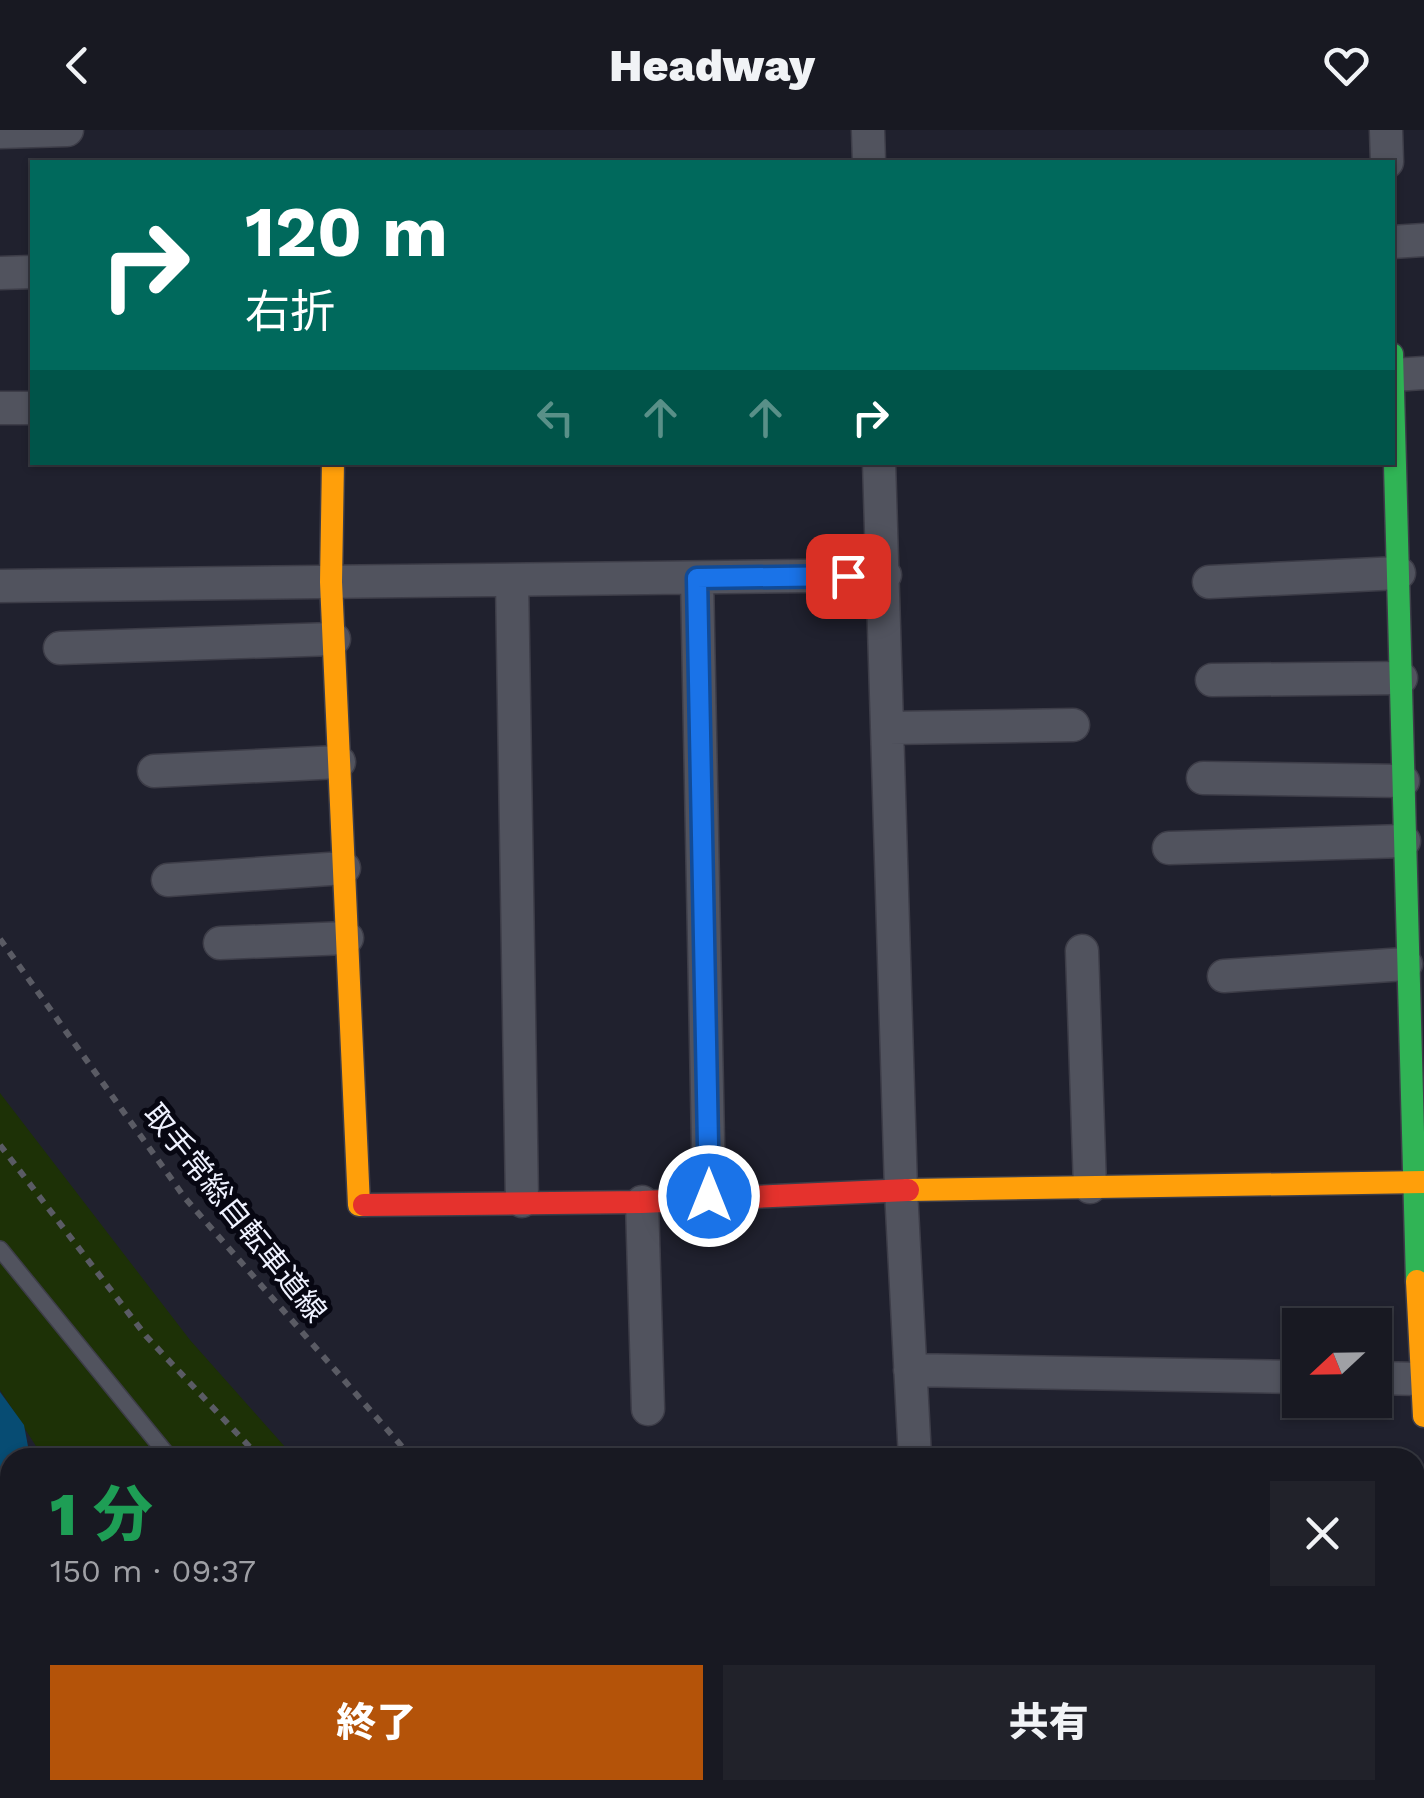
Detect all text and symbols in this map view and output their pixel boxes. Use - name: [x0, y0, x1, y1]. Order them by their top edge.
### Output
- icon: back: [50, 38, 105, 93]
- icon: heart: [1319, 38, 1374, 93]
- text: Headway: [609, 39, 815, 92]
- text: 120 m: [245, 191, 448, 273]
- icon: right: [80, 200, 210, 330]
- text: 右折: [245, 285, 335, 338]
- icon: left: [528, 390, 583, 445]
- icon: ahead: [633, 390, 688, 445]
- icon: ahead: [738, 390, 793, 445]
- icon: right: [843, 390, 898, 445]
- pin: [806, 534, 891, 619]
- icon: arrive: [821, 549, 876, 604]
- street label: 取手常総自転車道線: [137, 1097, 334, 1329]
- position arrow: [657, 1144, 761, 1248]
- north arrow: [1282, 1308, 1392, 1418]
- map controls: [1282, 1308, 1392, 1418]
- text: 1 分: [50, 1479, 153, 1550]
- button: close: [1270, 1481, 1375, 1586]
- text: 150 m · 09:37: [50, 1552, 256, 1590]
- button: 終了: [50, 1665, 703, 1780]
- button: 共有: [723, 1665, 1375, 1780]

